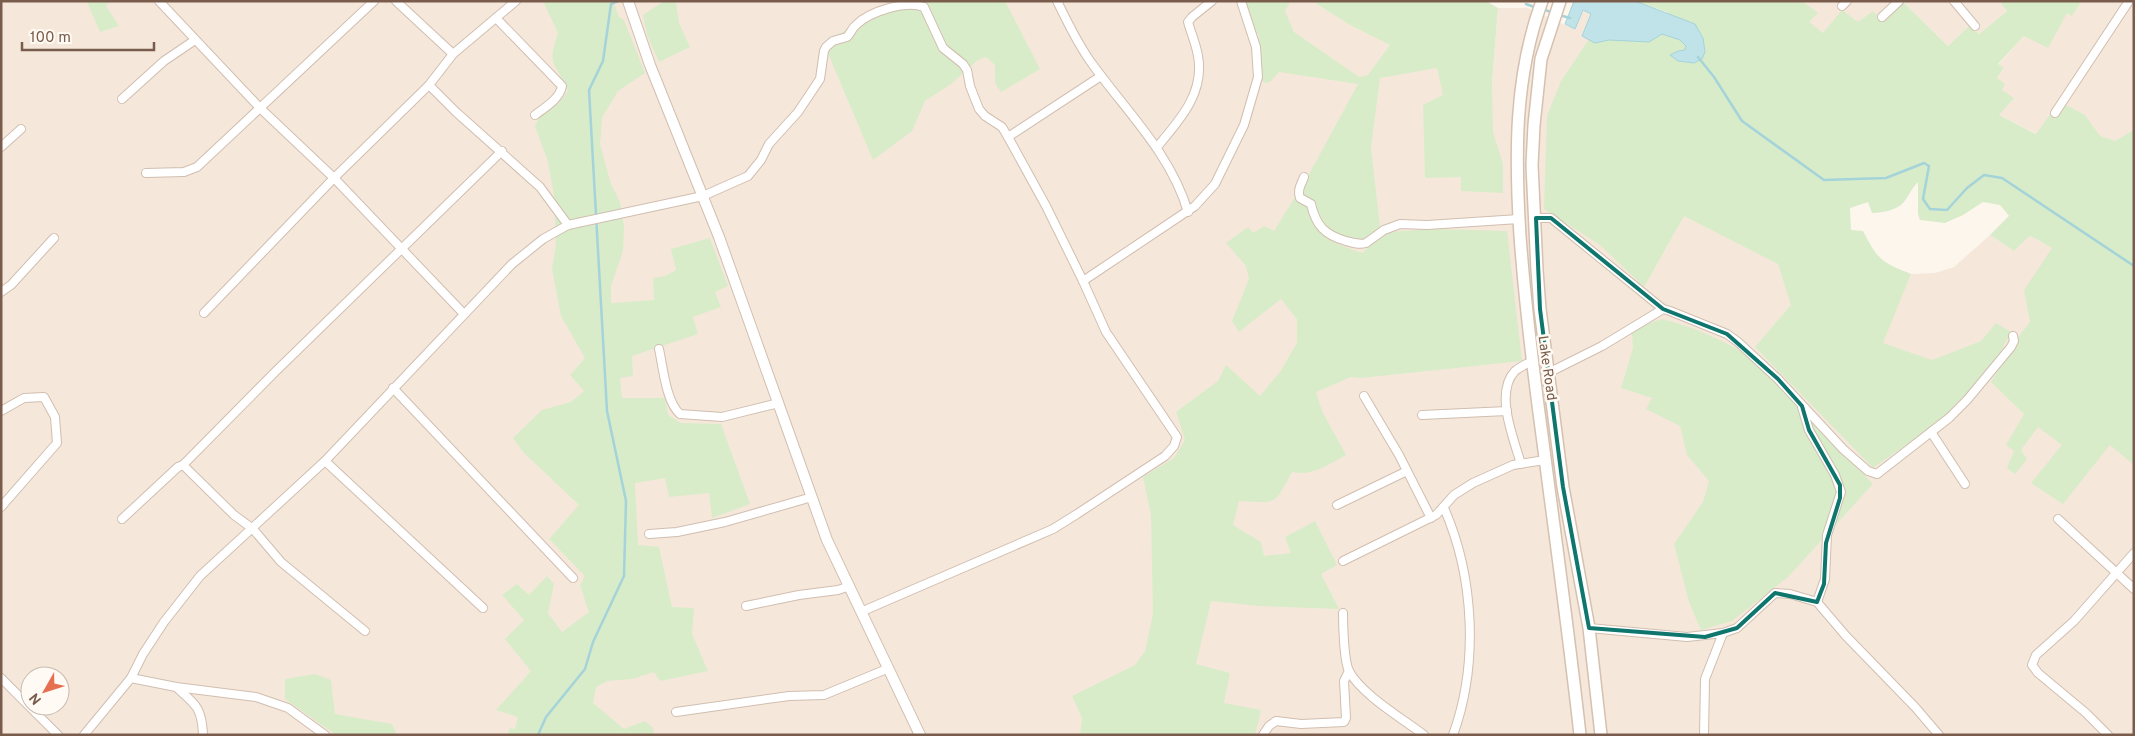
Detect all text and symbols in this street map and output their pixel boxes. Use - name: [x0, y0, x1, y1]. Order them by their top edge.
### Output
- scale bar: [22, 20, 155, 52]
- text: 100 m: [30, 29, 71, 48]
- street label: Lake Road: [1534, 335, 1559, 402]
- north arrow: [20, 666, 70, 716]
- text: N: [26, 689, 46, 707]

